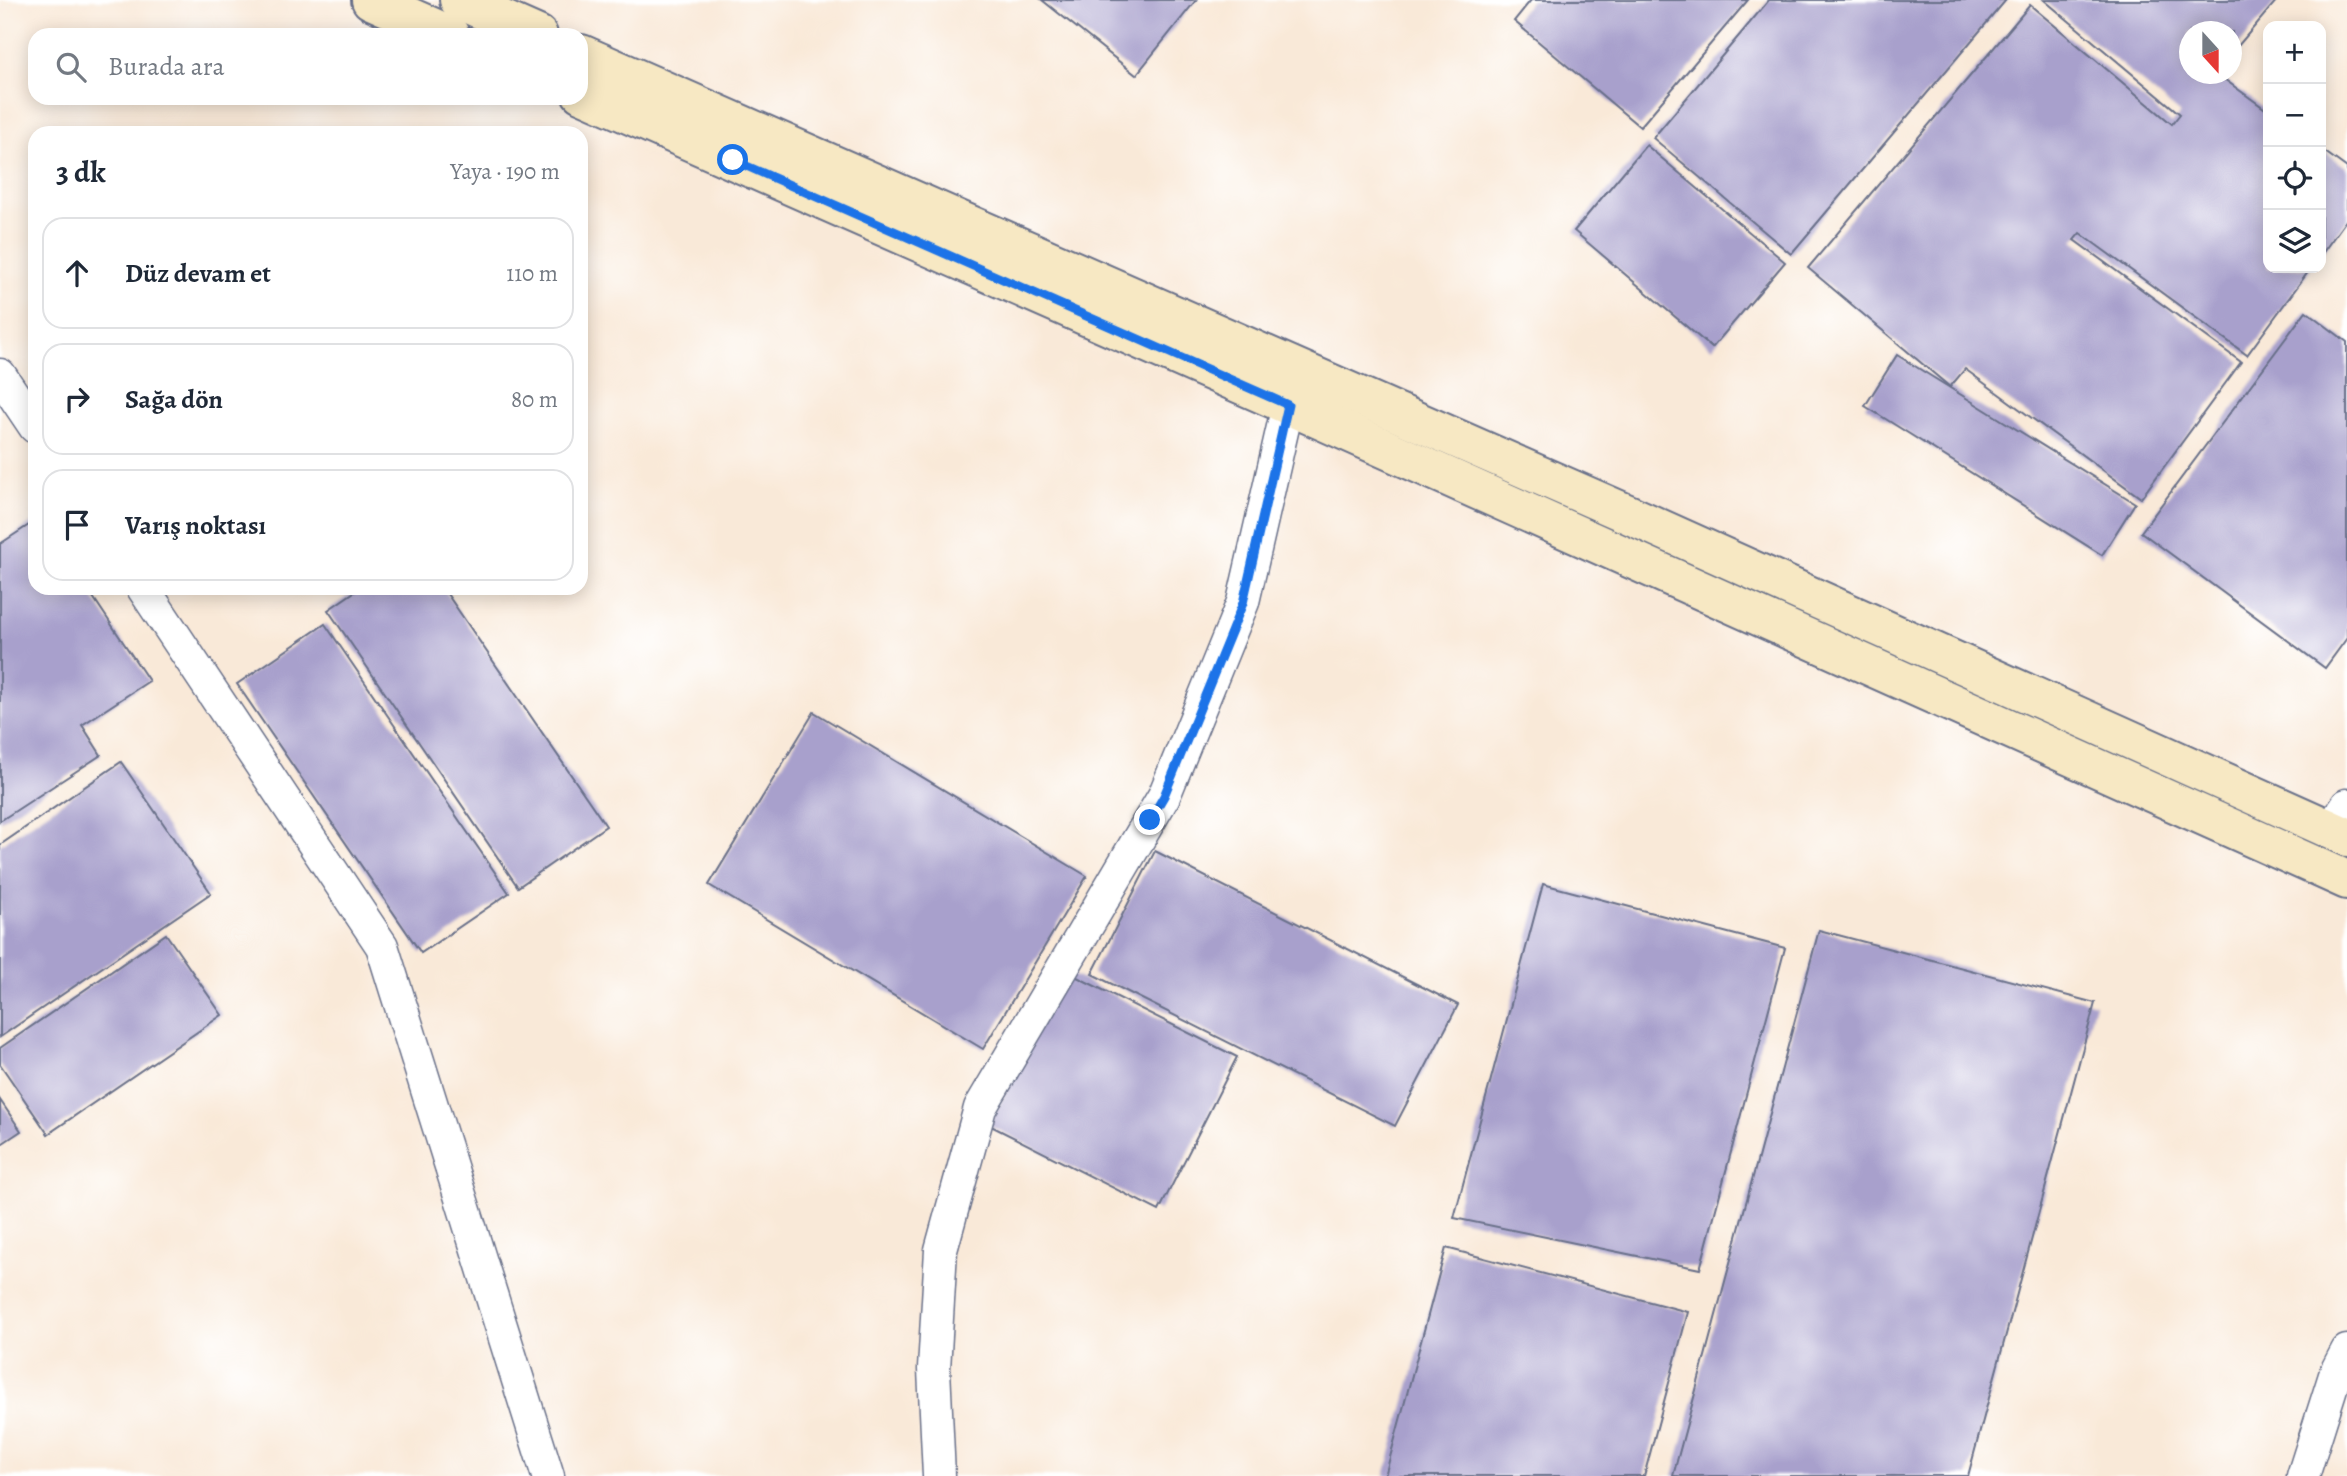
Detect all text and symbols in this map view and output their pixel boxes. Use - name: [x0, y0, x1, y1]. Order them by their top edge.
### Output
- north arrow: [2179, 21, 2242, 84]
- map controls: [2263, 21, 2326, 273]
- button: +: [2263, 21, 2326, 84]
- search box: [28, 28, 588, 105]
- icon: search: [52, 48, 90, 86]
- text: Burada ara: [108, 49, 225, 84]
- button: −: [2263, 84, 2326, 147]
- route start: [717, 144, 748, 175]
- button: locate: [2263, 147, 2326, 210]
- text: 3 dk: [56, 152, 106, 192]
- text: Yaya · 190 m: [450, 156, 560, 187]
- button: layers: [2263, 210, 2326, 273]
- icon: ahead: [58, 254, 96, 292]
- text: Düz devam et: [125, 256, 271, 291]
- text: 110 m: [506, 258, 558, 289]
- icon: right: [58, 380, 96, 418]
- text: Sağa dön: [125, 382, 223, 417]
- text: 80 m: [511, 384, 558, 415]
- icon: arrive: [58, 506, 96, 544]
- text: Varış noktası: [125, 508, 266, 543]
- route end: [1134, 804, 1165, 835]

